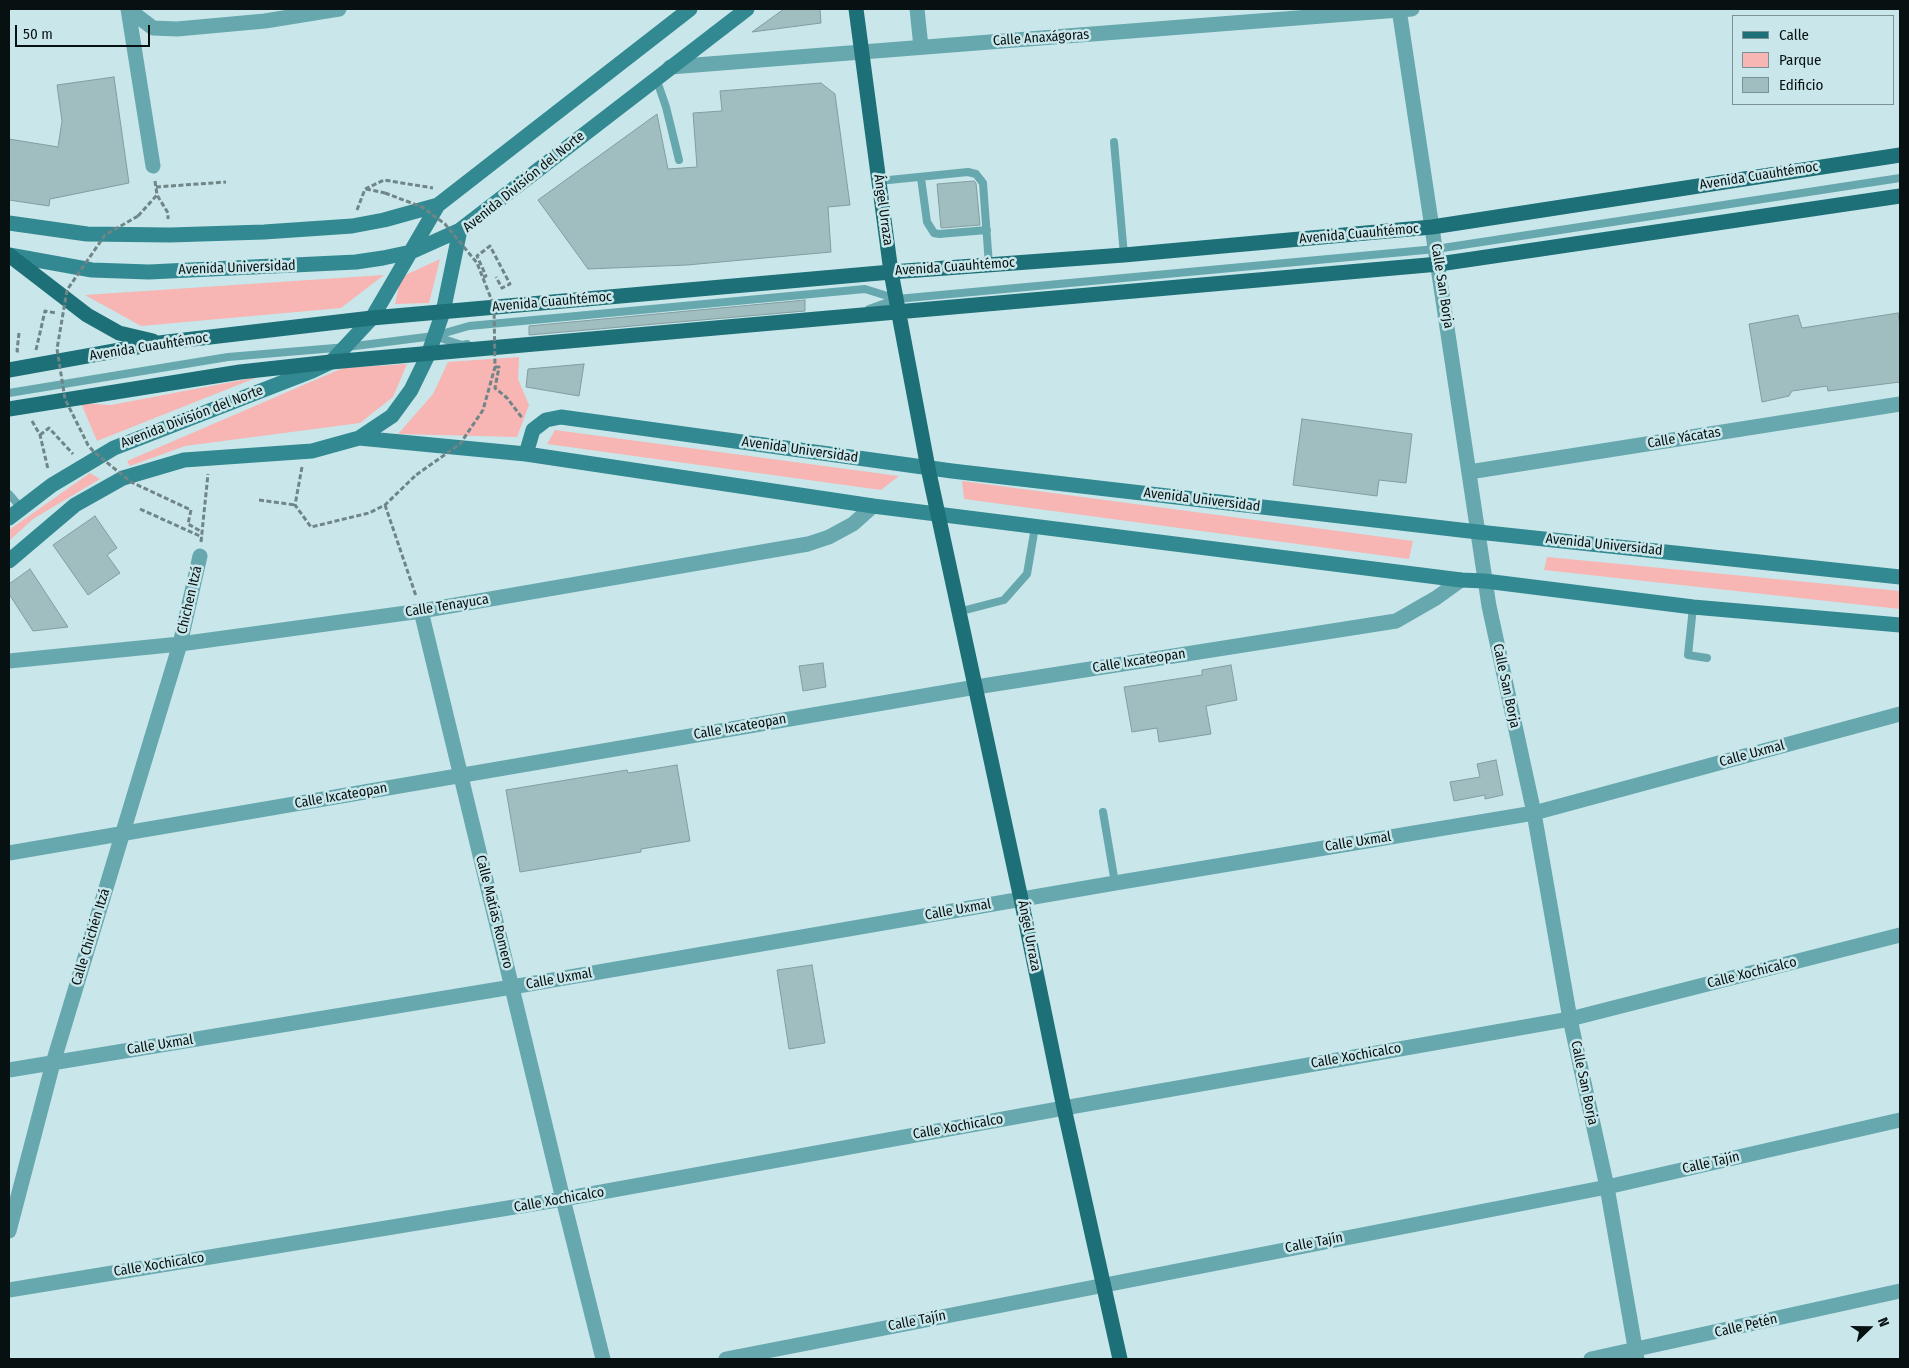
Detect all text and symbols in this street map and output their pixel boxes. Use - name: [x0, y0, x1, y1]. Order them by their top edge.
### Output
- scale bar: [18, 15, 152, 47]
- legend: [1732, 15, 1894, 105]
- text: 50 m: [23, 25, 53, 43]
- street label: Calle Anaxágoras: [992, 26, 1090, 50]
- text: Calle: [1779, 26, 1809, 44]
- text: Parque: [1779, 51, 1822, 69]
- text: Edificio: [1779, 76, 1824, 94]
- street label: Avenida División del Norte: [460, 128, 588, 236]
- street label: Avenida Cuauhtémoc: [1698, 158, 1820, 194]
- street label: Ángel Urraza: [870, 173, 896, 247]
- street label: Avenida Cuauhtémoc: [1298, 220, 1420, 248]
- street label: Calle San Borja: [1427, 242, 1457, 330]
- street label: Avenida Cuauhtémoc: [894, 254, 1016, 280]
- street label: Avenida Universidad: [178, 258, 296, 278]
- street label: Avenida Cuauhtémoc: [491, 288, 613, 316]
- street label: Avenida Cuauhtémoc: [88, 329, 210, 365]
- street label: Avenida División del Norte: [118, 382, 266, 452]
- street label: Calle Yácatas: [1646, 424, 1722, 452]
- street label: Avenida Universidad: [741, 434, 859, 466]
- street label: Avenida Universidad: [1143, 485, 1261, 515]
- street label: Avenida Universidad: [1545, 531, 1663, 559]
- street label: Chichen Itzá: [174, 564, 206, 636]
- street label: Calle Tenayuca: [404, 591, 490, 621]
- street label: Calle San Borja: [1489, 642, 1523, 730]
- street label: Calle Ixcateopan: [1091, 645, 1187, 677]
- street label: Calle Ixcateopan: [692, 711, 788, 743]
- street label: Calle Uxmal: [1718, 737, 1786, 771]
- street label: Calle Ixcateopan: [293, 780, 389, 812]
- street label: Calle Uxmal: [1324, 828, 1392, 856]
- street label: Calle Matías Romero: [472, 853, 516, 971]
- street label: Calle Chichén Itzá: [68, 886, 114, 988]
- street label: Calle Uxmal: [924, 896, 992, 924]
- street label: Ángel Urraza: [1014, 899, 1044, 973]
- street label: Calle Xochicalco: [1706, 954, 1798, 992]
- street label: Calle Uxmal: [525, 965, 593, 993]
- street label: Calle Uxmal: [126, 1031, 194, 1059]
- street label: Calle San Borja: [1567, 1039, 1601, 1127]
- street label: Calle Xochicalco: [1310, 1040, 1402, 1072]
- street label: Calle Xochicalco: [912, 1111, 1004, 1143]
- street label: Calle Tajín: [1681, 1148, 1741, 1178]
- street label: Calle Xochicalco: [513, 1184, 605, 1216]
- street label: Calle Tajín: [1284, 1229, 1344, 1257]
- street label: Calle Xochicalco: [113, 1250, 205, 1280]
- north arrow: [1844, 1303, 1894, 1353]
- street label: Calle Tajín: [887, 1307, 947, 1335]
- street label: Calle Petén: [1713, 1311, 1779, 1341]
- text: N: [1874, 1315, 1893, 1329]

